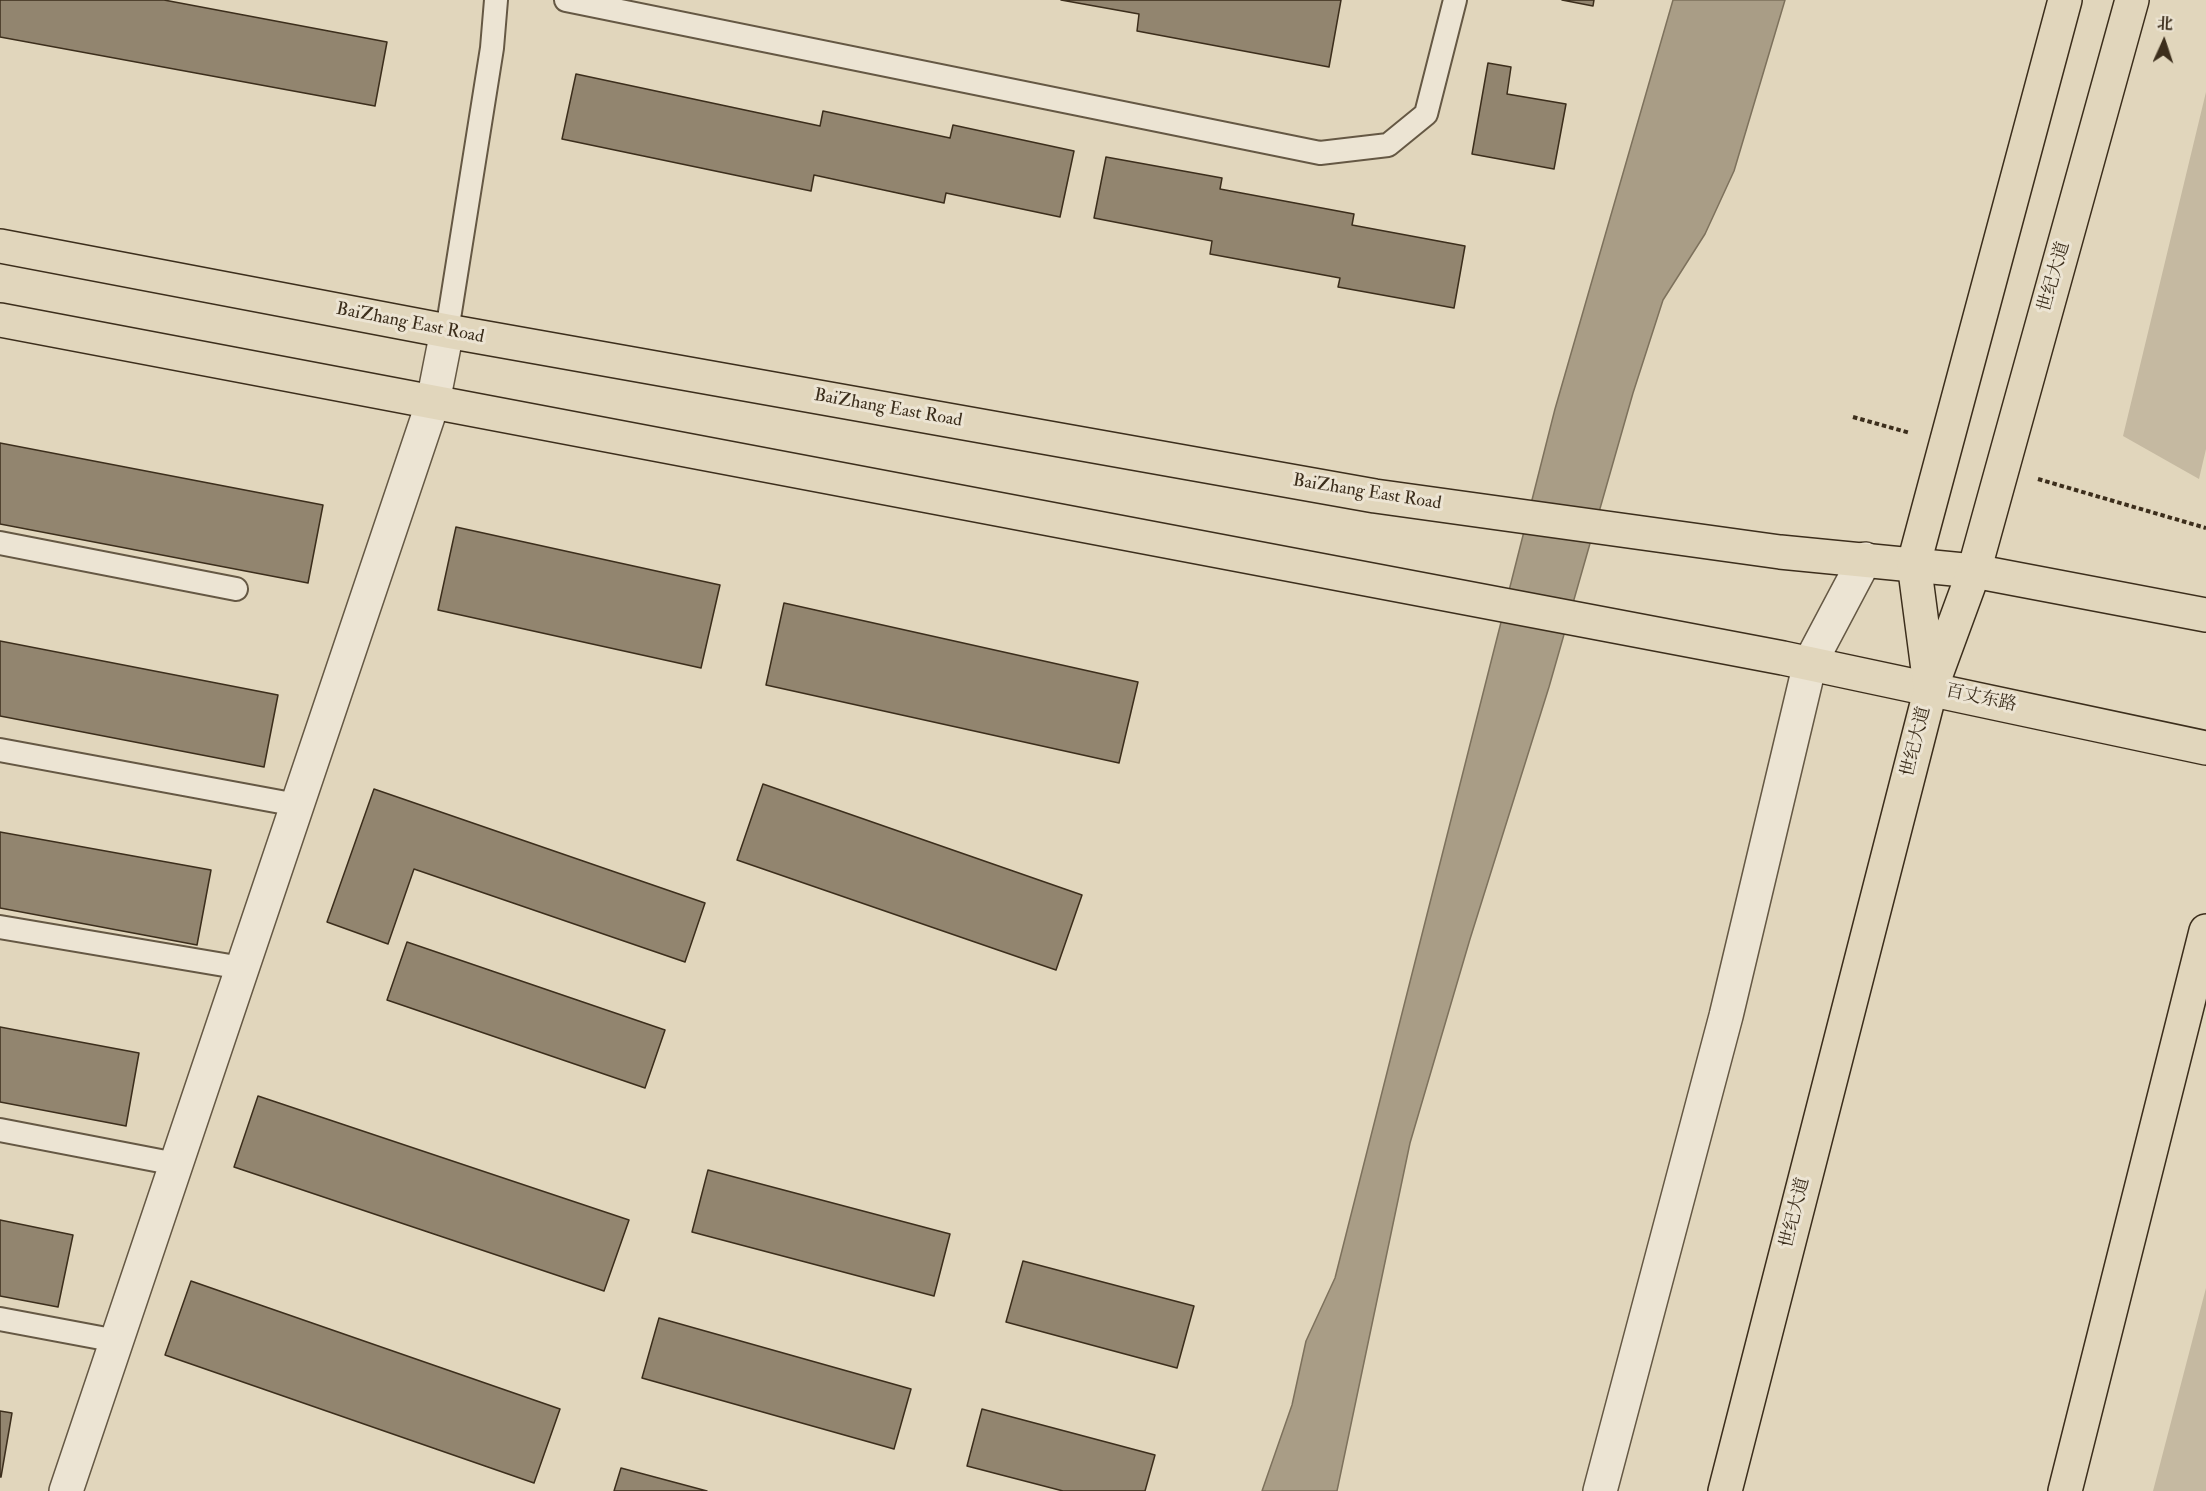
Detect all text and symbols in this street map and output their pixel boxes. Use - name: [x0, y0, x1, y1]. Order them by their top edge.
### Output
- north arrow: [2134, 12, 2194, 72]
- text: 北: [2156, 14, 2173, 34]
- street label: 世纪大道: [2035, 239, 2075, 315]
- street label: BaiZhang East Road: [334, 299, 486, 349]
- street label: BaiZhang East Road: [812, 385, 964, 433]
- street label: BaiZhang East Road: [1291, 471, 1443, 515]
- street label: 百丈东路: [1944, 681, 2018, 717]
- street label: 世纪大道: [1898, 704, 1936, 780]
- street label: 世纪大道: [1777, 1175, 1815, 1251]

